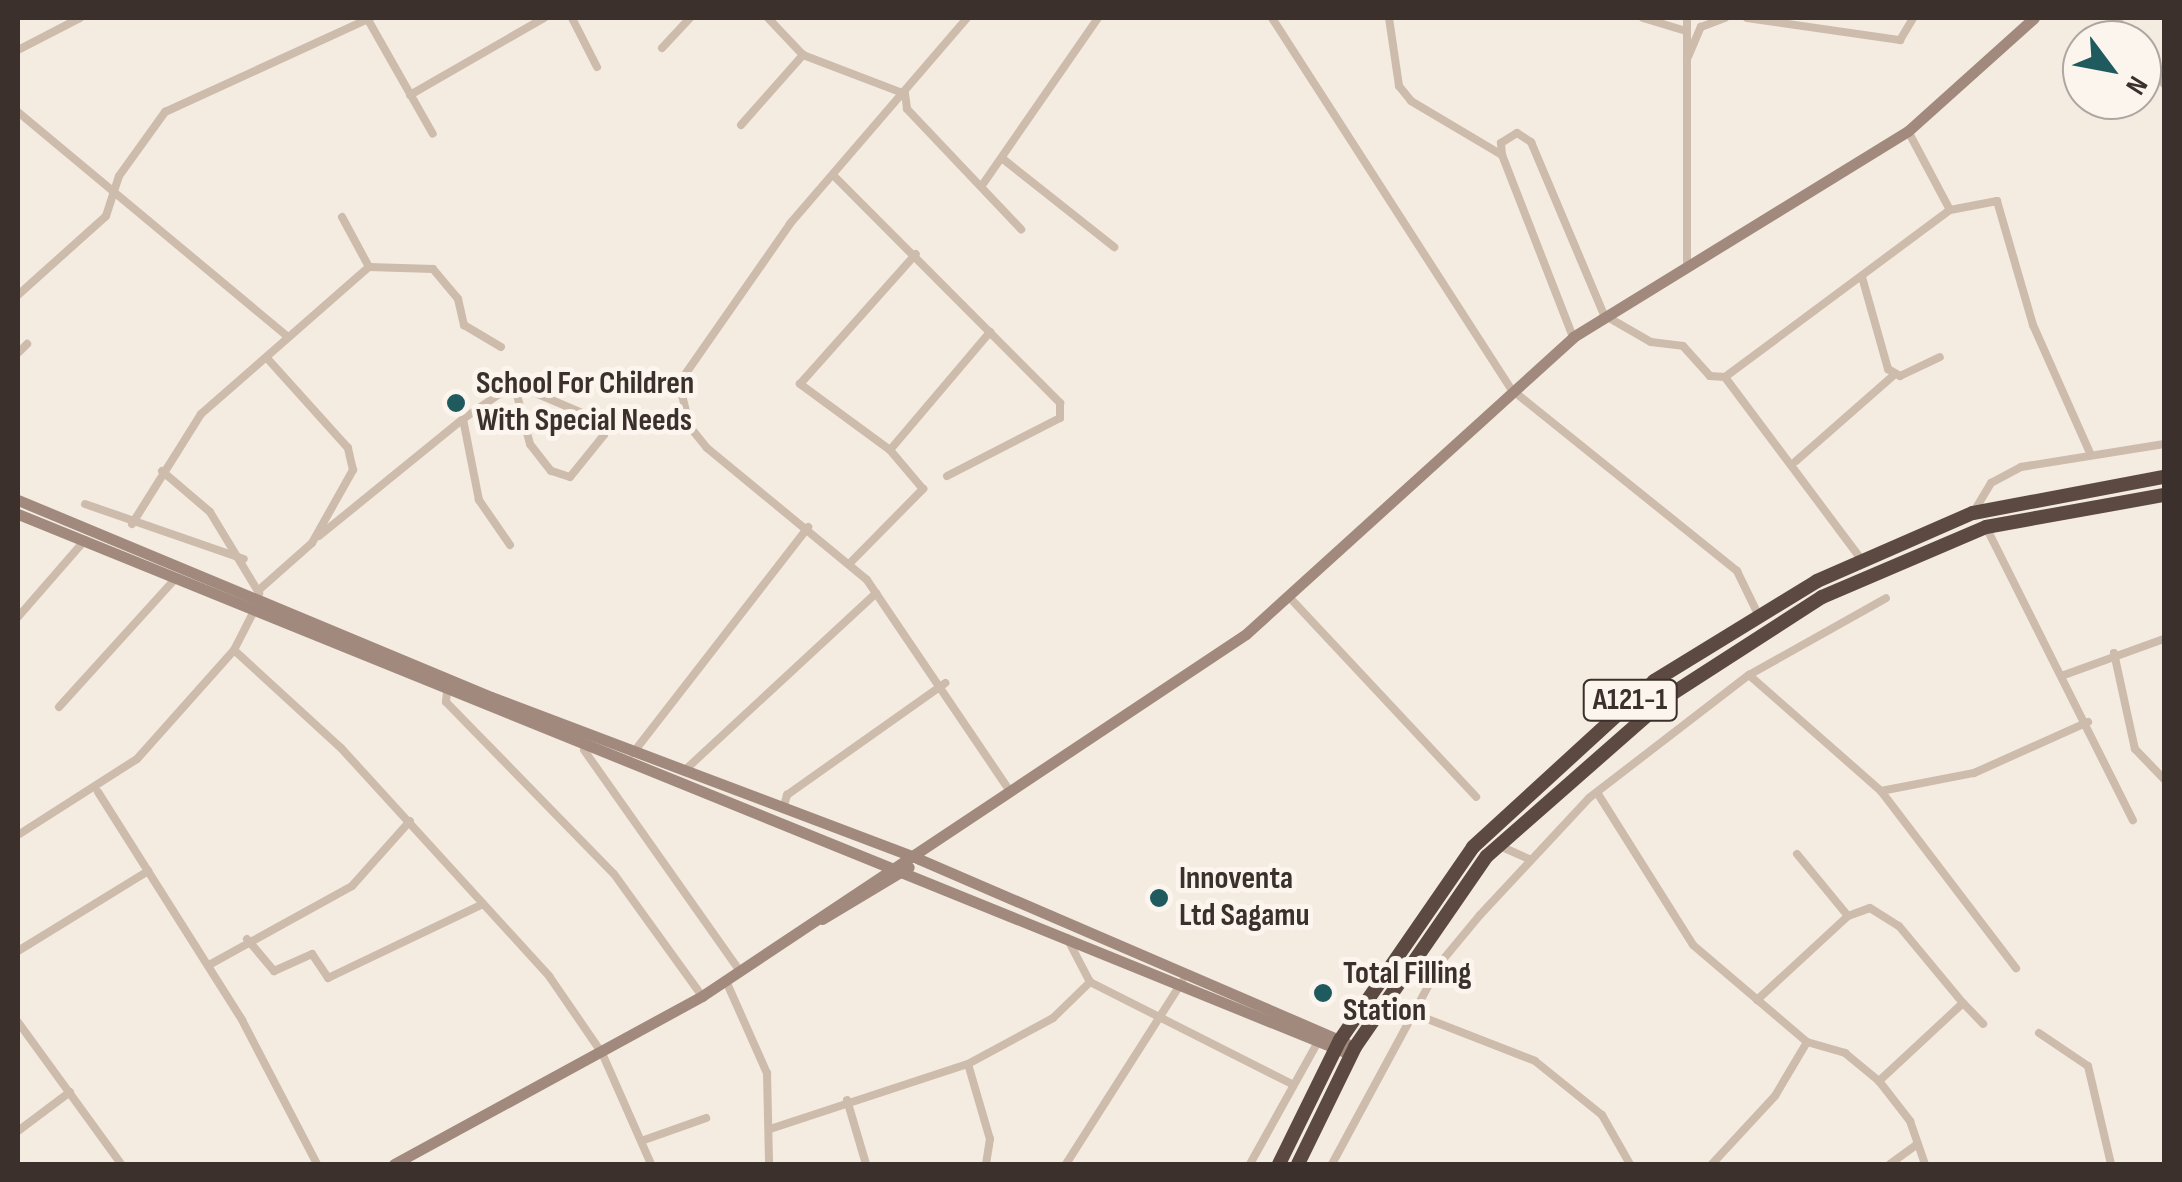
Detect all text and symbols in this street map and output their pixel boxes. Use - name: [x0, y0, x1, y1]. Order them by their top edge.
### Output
- north arrow: [2062, 20, 2162, 120]
- text: N: [2118, 70, 2154, 100]
- place label: School For Children With Special Needs: [476, 366, 694, 441]
- marker: School For Children With Special Needs: [445, 392, 467, 414]
- road number: A121-1: [1582, 675, 1678, 725]
- place label: Innoventa Ltd Sagamu: [1179, 861, 1309, 936]
- marker: Innoventa Ltd Sagamu: [1148, 887, 1170, 909]
- place label: Total Filling Station: [1343, 956, 1472, 1031]
- marker: Total Filling Station: [1312, 982, 1334, 1004]

